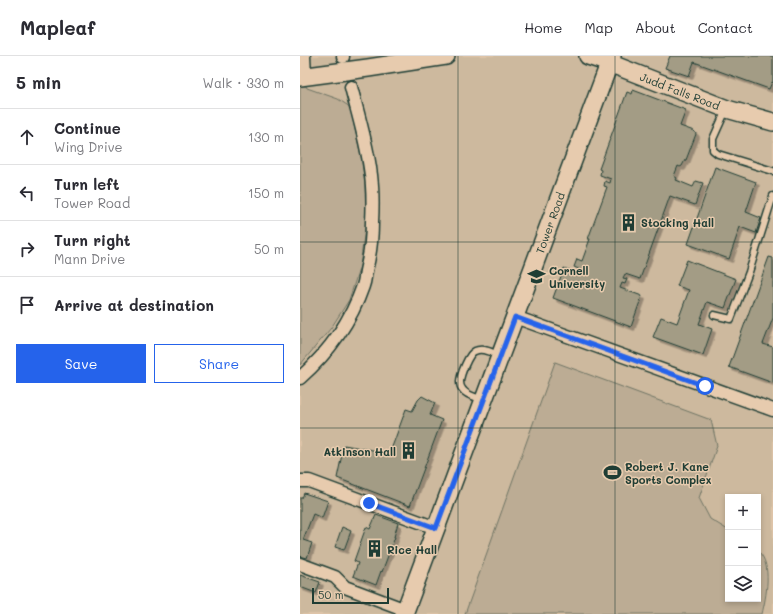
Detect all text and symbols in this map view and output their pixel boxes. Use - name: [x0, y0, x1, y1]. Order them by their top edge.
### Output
- text: Mapleaf: [20, 15, 95, 40]
- text: Home: [524, 18, 562, 37]
- text: Map: [584, 18, 613, 37]
- text: About: [635, 18, 676, 37]
- text: Contact: [698, 18, 753, 37]
- street label: Judd Falls Road: [638, 69, 722, 113]
- text: 5 min: [16, 71, 61, 93]
- text: Walk · 330 m: [203, 74, 284, 91]
- text: Continue: [54, 118, 121, 138]
- icon: ahead: [16, 126, 38, 148]
- text: 130 m: [248, 128, 284, 145]
- text: Wing Drive: [54, 138, 123, 155]
- text: Turn left: [54, 174, 119, 194]
- icon: left: [16, 182, 38, 204]
- text: 150 m: [248, 184, 284, 201]
- street label: Tower Road: [532, 190, 568, 256]
- text: Tower Road: [54, 194, 130, 211]
- building icon: Stocking Hall: [618, 212, 638, 232]
- place label: Stocking Hall: [641, 215, 714, 230]
- text: Turn right: [54, 230, 131, 250]
- icon: right: [16, 238, 38, 260]
- text: 50 m: [254, 240, 284, 257]
- text: Mann Drive: [54, 250, 125, 267]
- place label: Cornell University: [549, 263, 605, 291]
- school or university icon: Cornell University: [526, 266, 546, 286]
- icon: arrive: [16, 294, 38, 316]
- text: Arrive at destination: [54, 295, 214, 315]
- button: Save: [16, 344, 146, 383]
- button: Share: [154, 344, 284, 383]
- route start: [696, 377, 714, 395]
- building icon: Atkinson Hall: [399, 441, 419, 461]
- place label: Atkinson Hall: [323, 444, 396, 459]
- place label: Robert J. Kane Sports Complex: [625, 459, 712, 487]
- sports icon: Robert J. Kane Sports Complex: [602, 462, 622, 482]
- route end: [360, 494, 378, 512]
- map controls: [725, 494, 761, 602]
- button: +: [725, 494, 761, 530]
- button: −: [725, 530, 761, 566]
- building icon: Rice Hall: [364, 539, 384, 559]
- place label: Rice Hall: [387, 542, 437, 557]
- button: layers: [725, 566, 761, 602]
- scale bar: [312, 586, 389, 605]
- text: 50 m: [318, 587, 344, 602]

